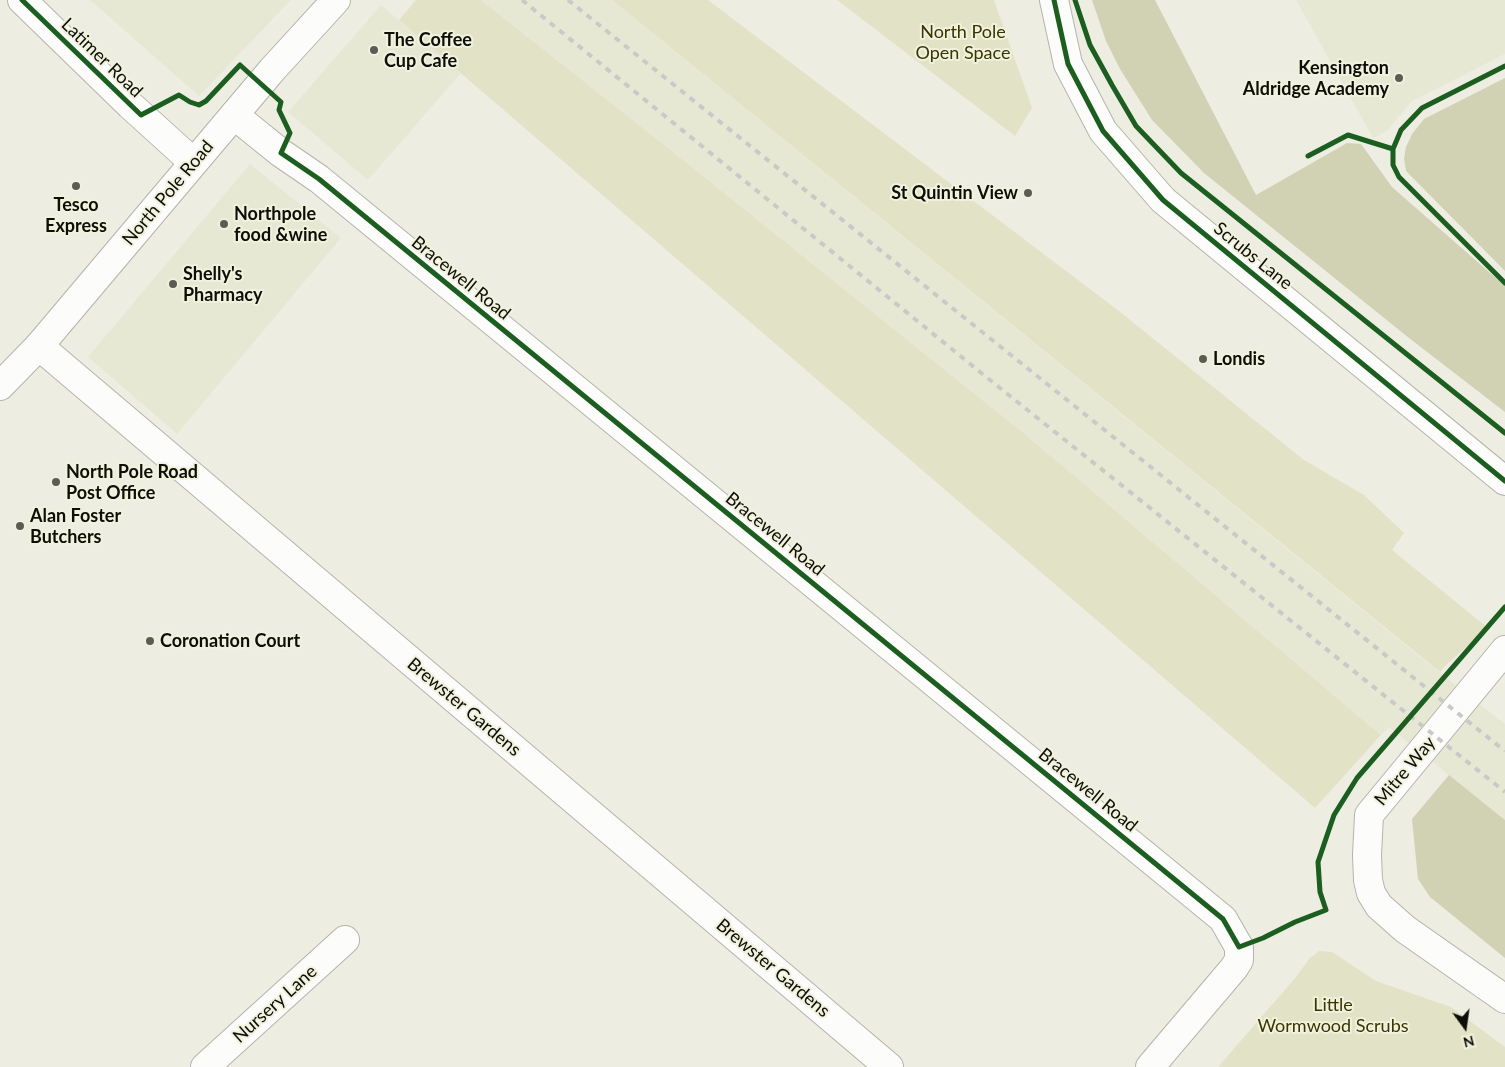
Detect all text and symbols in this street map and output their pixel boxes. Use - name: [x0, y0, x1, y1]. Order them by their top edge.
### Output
- street label: Latimer Road: [57, 14, 147, 102]
- park label: North Pole Open Space: [915, 21, 1011, 64]
- place label: The Coffee Cup Cafe: [384, 29, 472, 72]
- marker: The Coffee Cup Cafe: [368, 44, 380, 56]
- place label: Kensington Aldridge Academy: [1243, 57, 1389, 100]
- marker: Kensington Aldridge Academy: [1393, 72, 1405, 84]
- street label: North Pole Road: [118, 136, 218, 250]
- marker: Tesco Express: [70, 180, 82, 192]
- place label: St Quintin View: [891, 182, 1018, 204]
- marker: St Quintin View: [1022, 187, 1034, 199]
- place label: Tesco Express: [45, 194, 107, 236]
- place label: Northpole food &wine: [234, 203, 327, 245]
- marker: Northpole food &wine: [218, 218, 230, 230]
- street label: Scrubs Lane: [1209, 218, 1297, 294]
- street label: Bracewell Road: [407, 231, 515, 325]
- place label: Shelly's Pharmacy: [183, 263, 262, 306]
- marker: Shelly's Pharmacy: [167, 278, 179, 290]
- place label: Londis: [1213, 348, 1265, 370]
- marker: Londis: [1197, 353, 1209, 365]
- place label: North Pole Road Post Office: [66, 461, 198, 504]
- marker: North Pole Road Post Office: [50, 476, 62, 488]
- street label: Bracewell Road: [721, 487, 829, 581]
- place label: Alan Foster Butchers: [30, 505, 121, 548]
- marker: Alan Foster Butchers: [14, 520, 26, 532]
- place label: Coronation Court: [160, 630, 300, 652]
- marker: Coronation Court: [144, 635, 156, 647]
- street label: Brewster Gardens: [403, 653, 525, 761]
- street label: Mitre Way: [1370, 732, 1440, 810]
- street label: Bracewell Road: [1034, 743, 1142, 837]
- street label: Brewster Gardens: [712, 914, 834, 1022]
- street label: Nursery Lane: [229, 961, 321, 1047]
- park label: Little Wormwood Scrubs: [1257, 994, 1409, 1036]
- north arrow: [1440, 1002, 1490, 1052]
- text: N: [1461, 1032, 1476, 1052]

